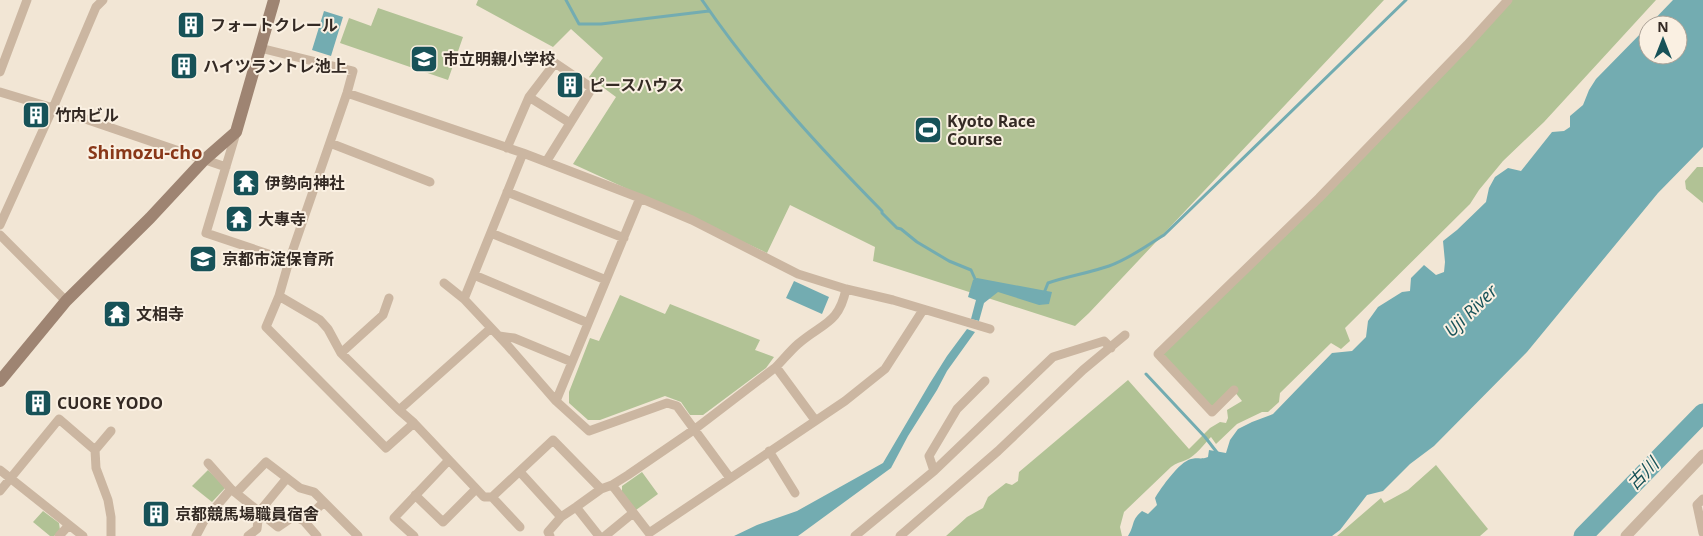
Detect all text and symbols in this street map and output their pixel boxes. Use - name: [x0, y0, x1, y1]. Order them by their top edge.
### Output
- building icon: フォートクレール: [176, 10, 206, 40]
- place label: フォートクレール: [210, 14, 338, 36]
- north arrow: [1638, 15, 1688, 65]
- text: N: [1657, 17, 1669, 36]
- school or university icon: 市立明親小学校: [409, 44, 439, 74]
- place label: 市立明親小学校: [443, 48, 555, 70]
- building icon: ハイツラントレ池上: [169, 51, 199, 81]
- place label: ハイツラントレ池上: [203, 55, 347, 77]
- building icon: ピースハウス: [555, 70, 585, 100]
- place label: ピースハウス: [589, 74, 684, 96]
- building icon: 竹内ビル: [21, 100, 51, 130]
- place label: 竹内ビル: [55, 104, 119, 126]
- place label: Kyoto Race Course: [947, 110, 1036, 150]
- sports icon: Kyoto Race Course: [913, 115, 943, 145]
- district label: Shimozu-cho: [88, 140, 202, 164]
- temple icon: 伊勢向神社: [231, 168, 261, 198]
- place label: 伊勢向神社: [264, 172, 345, 194]
- temple icon: 大專寺: [224, 204, 254, 234]
- place label: 大專寺: [258, 208, 306, 230]
- school or university icon: 京都市淀保育所: [188, 244, 218, 274]
- place label: 京都市淀保育所: [222, 248, 334, 270]
- water label: Uji River: [1439, 278, 1503, 342]
- temple icon: 文相寺: [102, 299, 132, 329]
- place label: 文相寺: [136, 303, 184, 325]
- building icon: CUORE YODO: [23, 388, 53, 418]
- place label: CUORE YODO: [57, 392, 163, 414]
- water label: 古川: [1621, 451, 1665, 495]
- building icon: 京都競馬場職員宿舎: [141, 499, 171, 529]
- place label: 京都競馬場職員宿舎: [175, 503, 319, 525]

